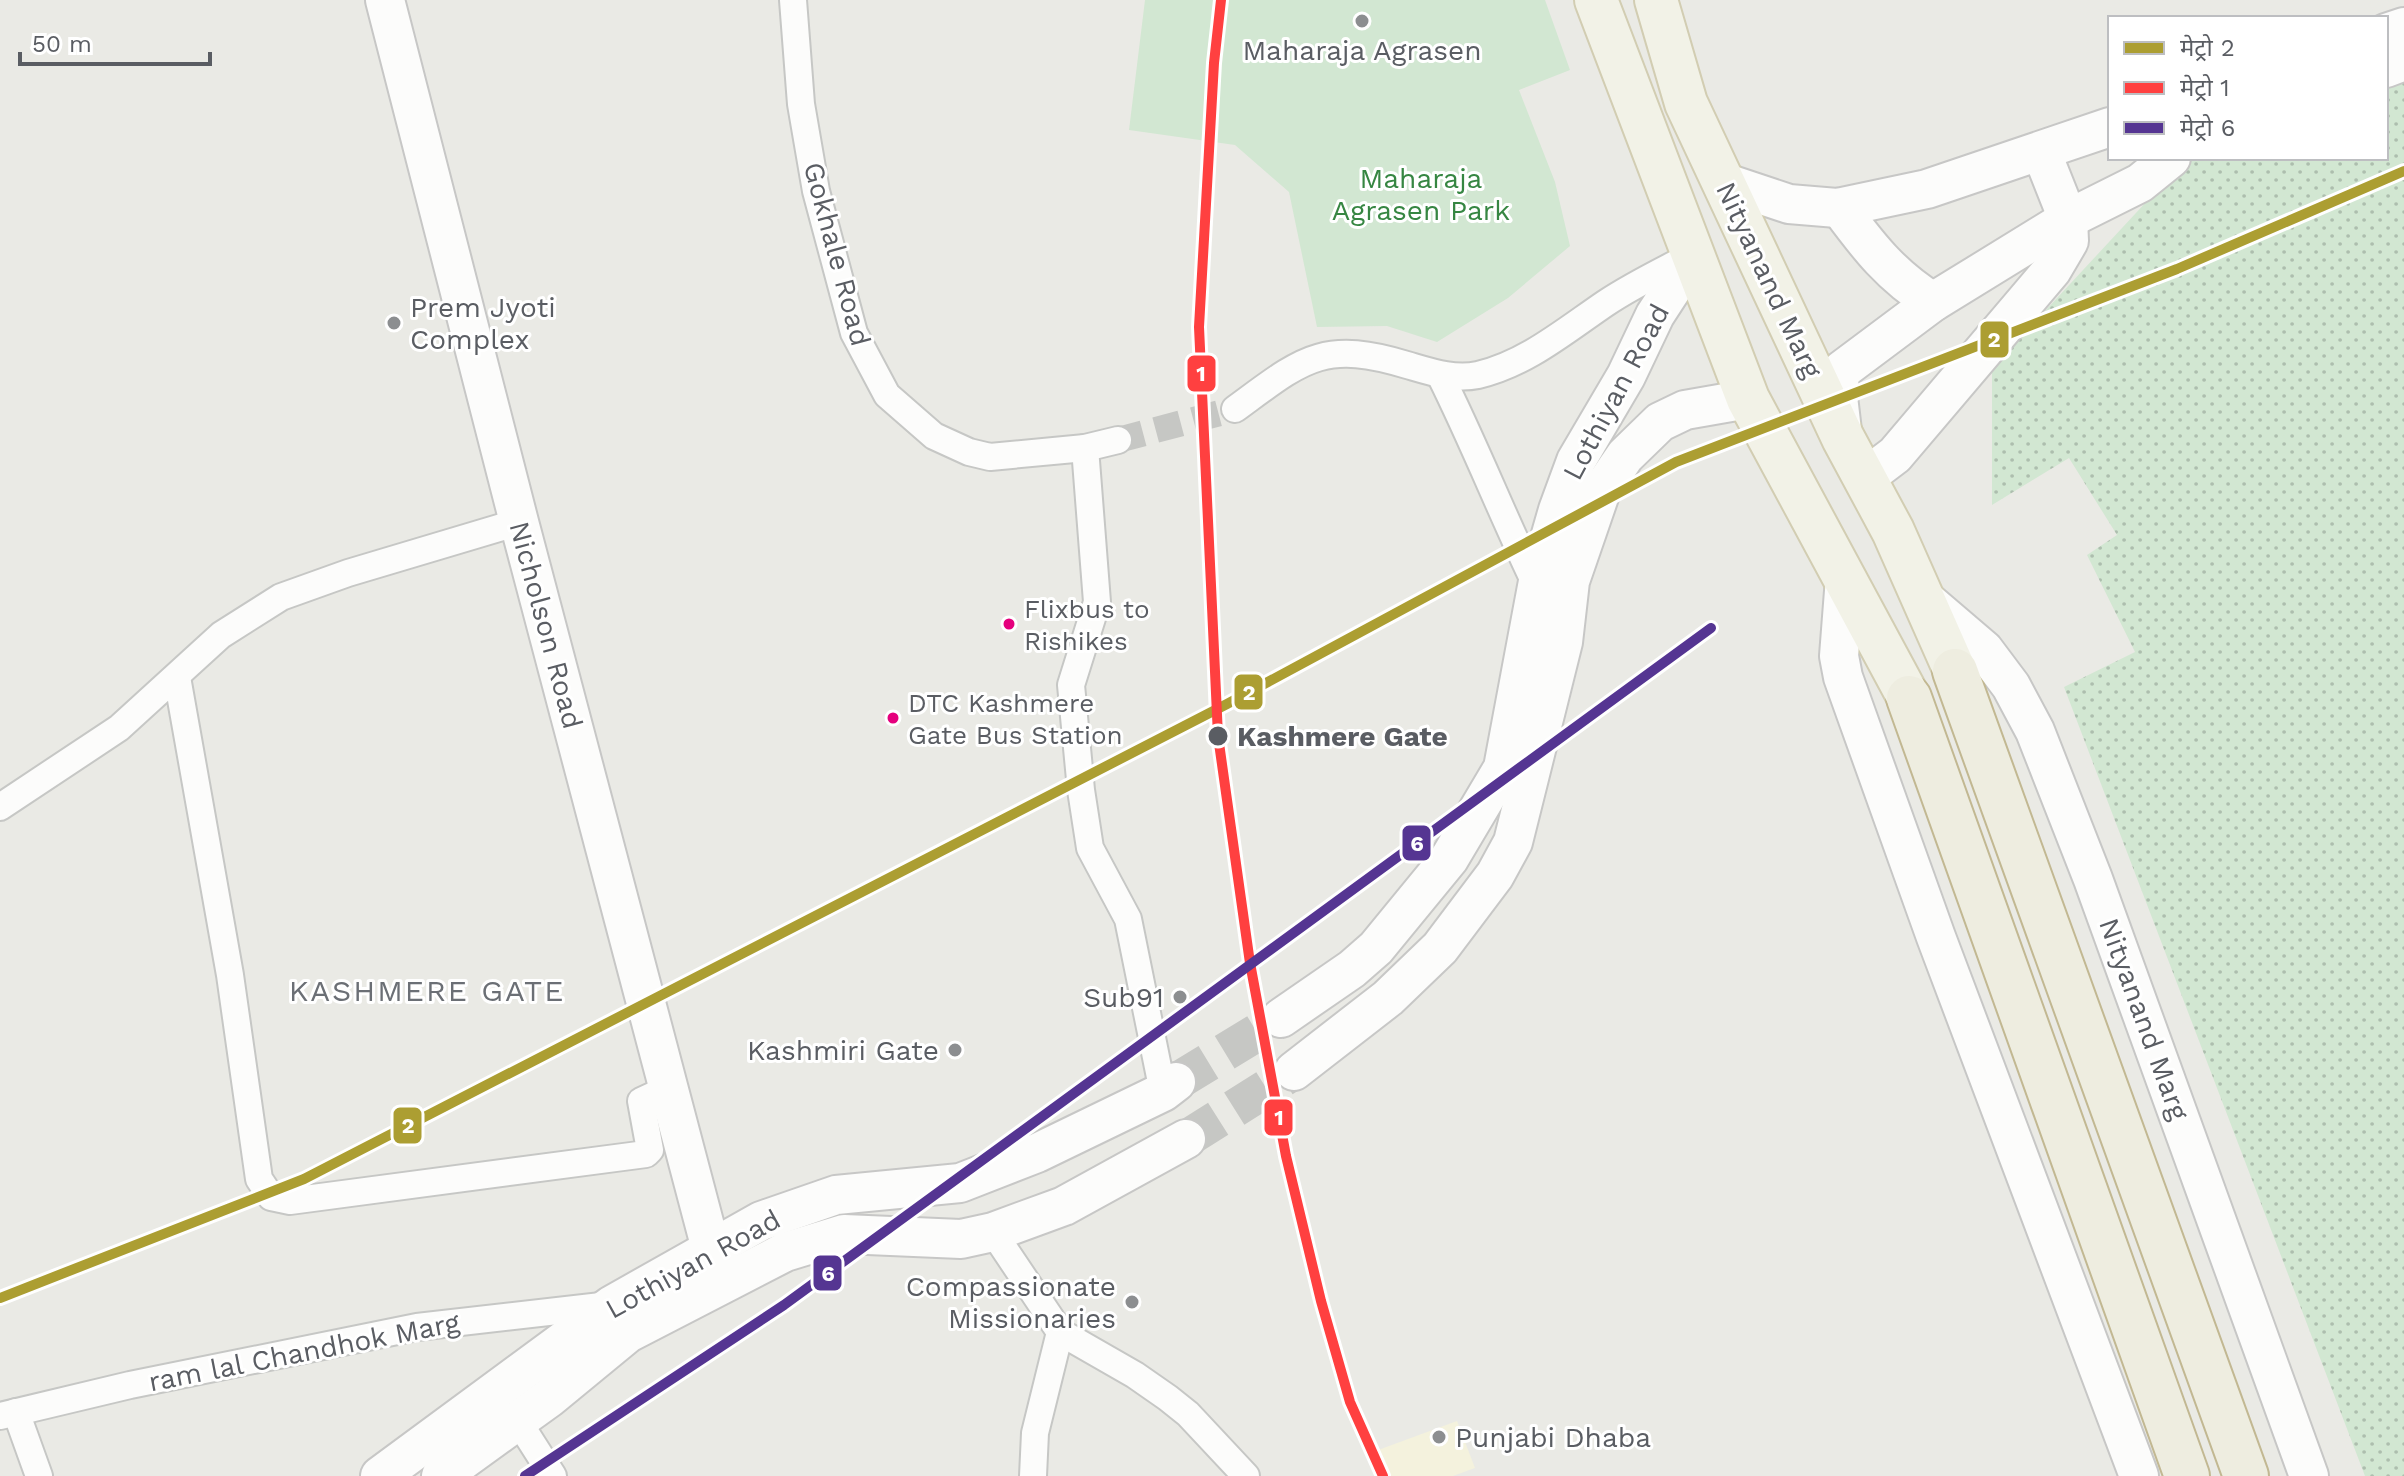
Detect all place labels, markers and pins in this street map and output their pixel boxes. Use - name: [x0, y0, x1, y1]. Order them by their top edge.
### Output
- marker: Maharaja Agrasen: [1353, 12, 1371, 30]
- place label: Maharaja Agrasen: [1242, 34, 1482, 67]
- place label: Prem Jyoti Complex: [410, 291, 556, 356]
- marker: Prem Jyoti Complex: [385, 314, 403, 332]
- place label: Flixbus to Rishikes: [1024, 594, 1149, 656]
- marker: Flixbus to Rishikes: [1001, 616, 1017, 632]
- place label: DTC Kashmere Gate Bus Station: [908, 688, 1123, 750]
- marker: DTC Kashmere Gate Bus Station: [885, 710, 901, 726]
- place label: Kashmere Gate: [1237, 720, 1448, 753]
- marker: Kashmere Gate: [1206, 724, 1230, 748]
- place label: Sub91: [1083, 981, 1164, 1014]
- marker: Sub91: [1171, 988, 1189, 1006]
- place label: Kashmiri Gate: [747, 1034, 939, 1067]
- marker: Kashmiri Gate: [946, 1041, 964, 1059]
- place label: Compassionate Missionaries: [906, 1270, 1116, 1335]
- marker: Compassionate Missionaries: [1123, 1293, 1141, 1311]
- place label: Punjabi Dhaba: [1455, 1421, 1651, 1454]
- marker: Punjabi Dhaba: [1430, 1428, 1448, 1446]

